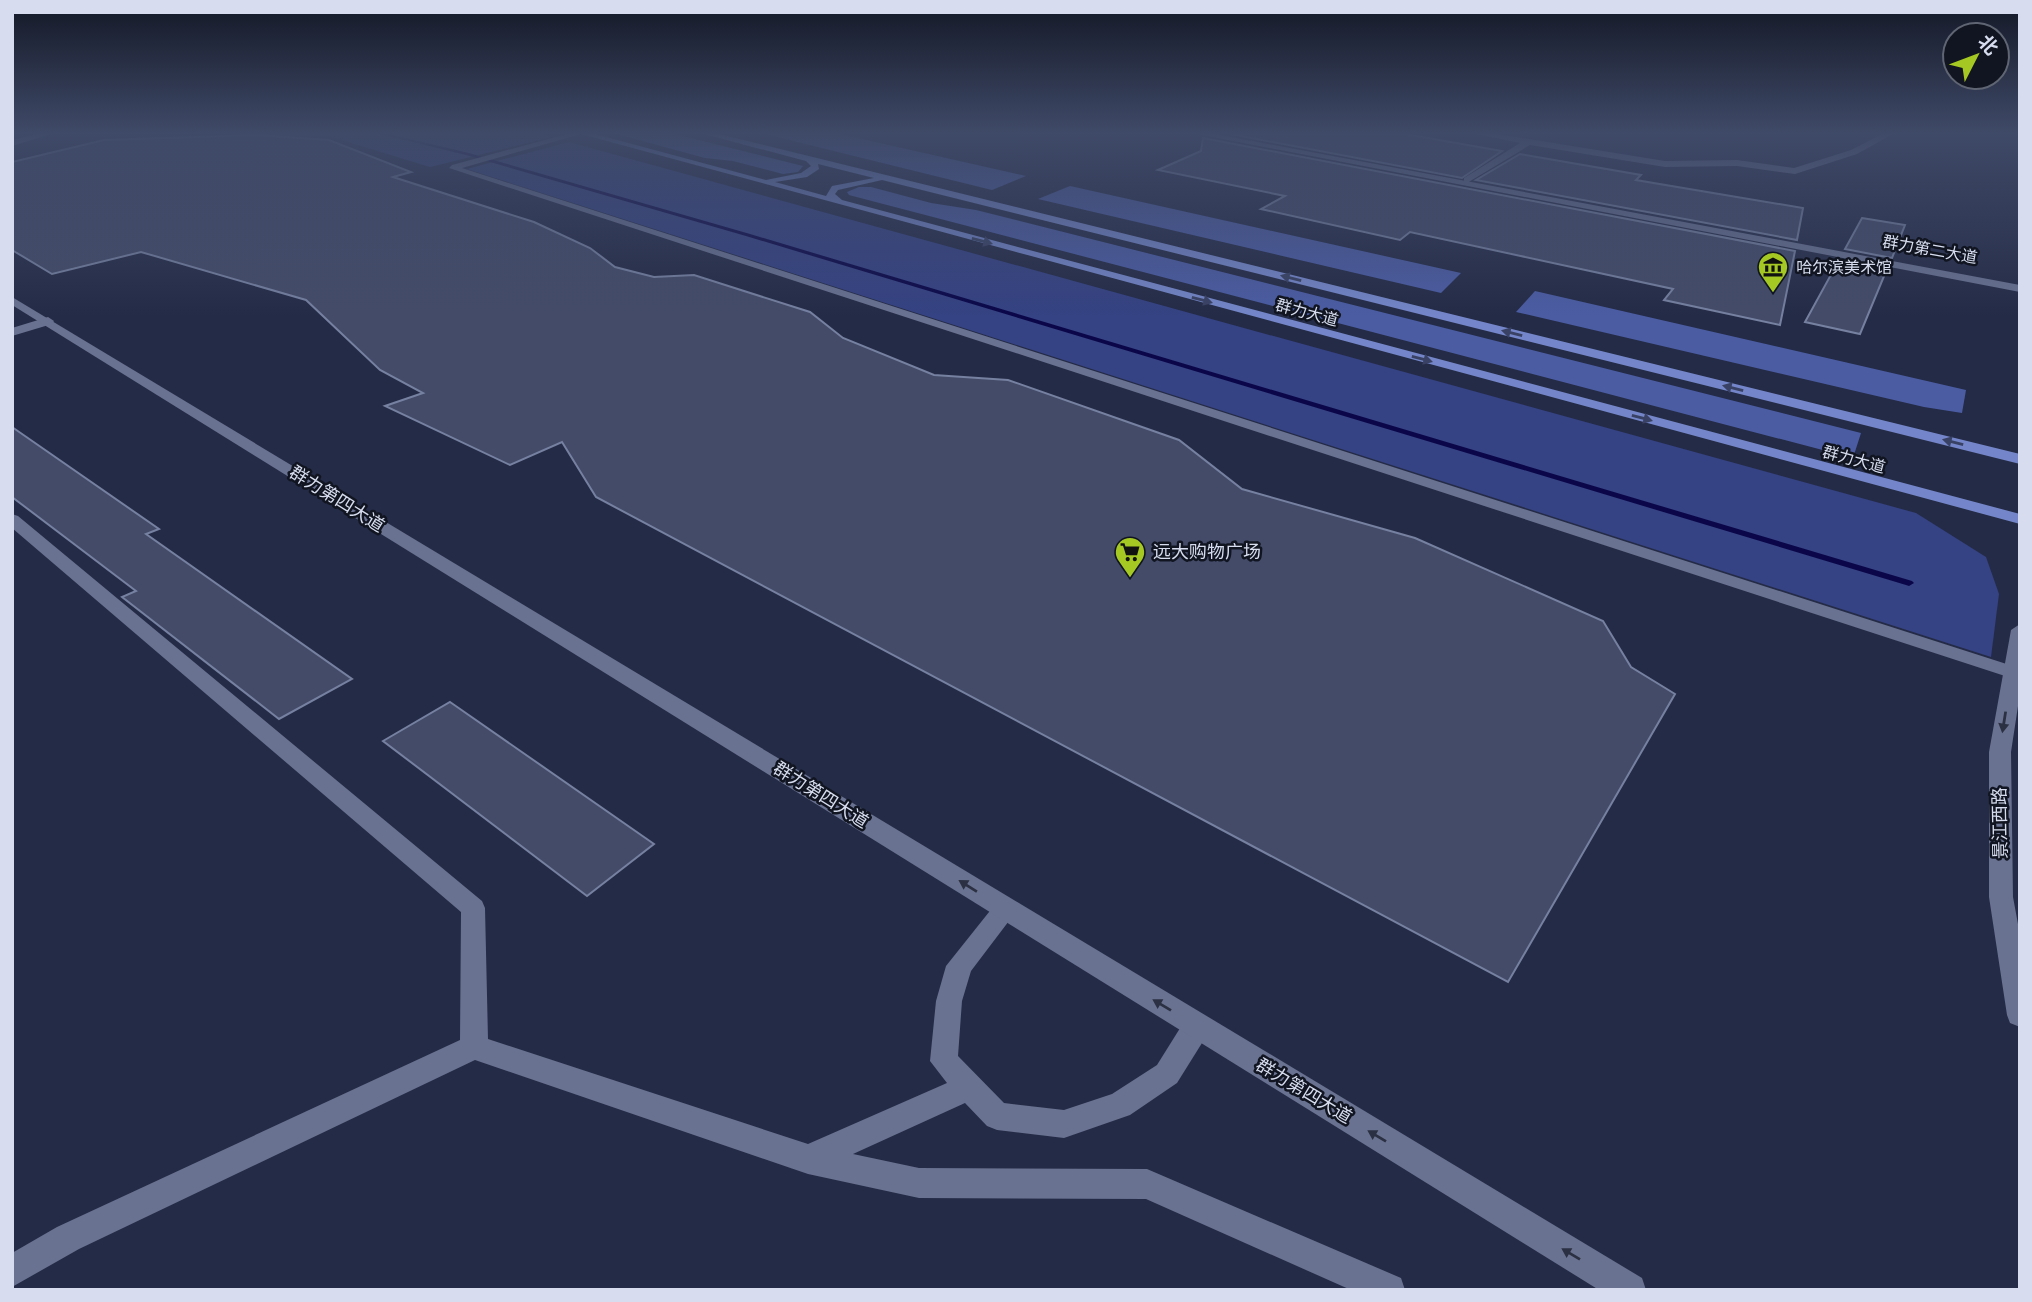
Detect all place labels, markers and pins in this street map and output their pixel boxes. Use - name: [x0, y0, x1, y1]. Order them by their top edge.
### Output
- museum icon: 哈尔滨美术馆: [1756, 250, 1790, 294]
- place label: 哈尔滨美术馆: [1796, 257, 1892, 277]
- supermarket icon: 远大购物广场: [1113, 535, 1147, 579]
- place label: 远大购物广场: [1153, 540, 1261, 563]

